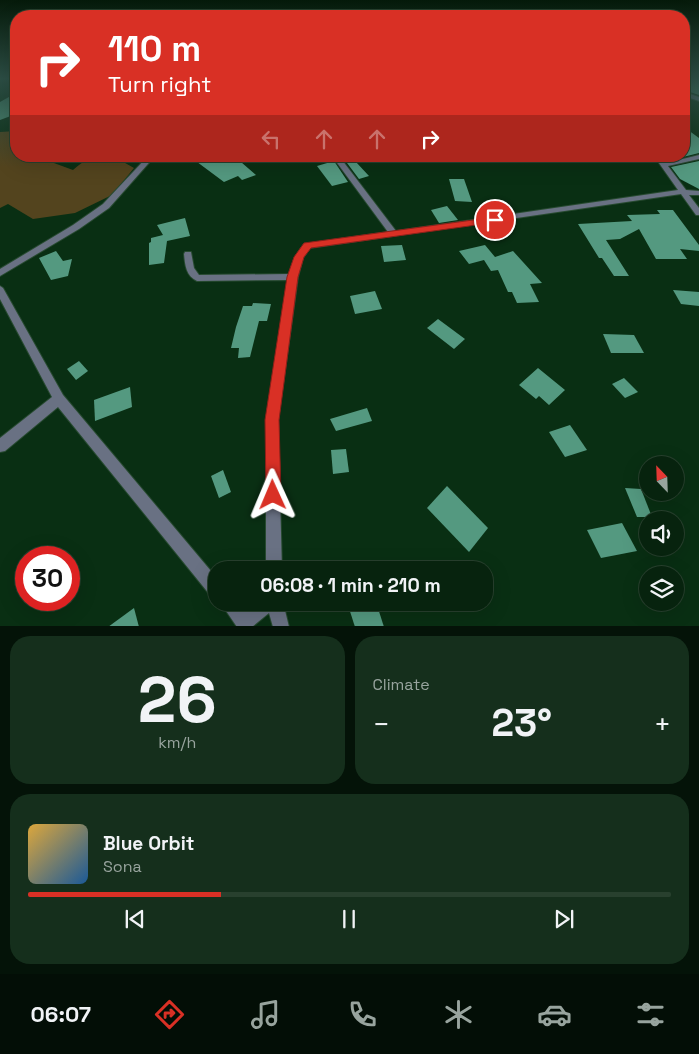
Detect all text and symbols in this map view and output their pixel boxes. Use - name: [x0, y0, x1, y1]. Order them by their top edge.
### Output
- text: 110 m: [108, 27, 201, 71]
- icon: right: [25, 30, 90, 95]
- text: Turn right: [108, 70, 211, 98]
- icon: left: [257, 125, 285, 153]
- icon: ahead: [310, 125, 338, 153]
- icon: ahead: [363, 125, 391, 153]
- icon: right: [416, 125, 444, 153]
- pin: [474, 199, 516, 241]
- icon: arrive: [481, 206, 509, 234]
- north arrow: [639, 456, 684, 501]
- map controls: [639, 456, 684, 611]
- position arrow: [246, 468, 298, 520]
- button: sound: [639, 511, 684, 556]
- speed limit sign: 30: [15, 546, 80, 611]
- button: layers: [639, 566, 684, 611]
- text: 06:08 · 1 min · 210 m: [260, 573, 441, 598]
- text: 26: [138, 658, 217, 741]
- text: Climate: [373, 674, 430, 695]
- text: 23°: [491, 699, 552, 747]
- text: −: [373, 706, 390, 742]
- text: +: [654, 706, 671, 742]
- text: km/h: [158, 732, 196, 753]
- text: Blue Orbit: [103, 831, 194, 856]
- text: Sona: [103, 856, 142, 877]
- icon: previous: [121, 905, 149, 933]
- icon: pause: [335, 905, 363, 933]
- icon: next: [550, 905, 578, 933]
- icon: directions: [152, 997, 187, 1032]
- icon: music: [248, 997, 283, 1032]
- icon: phone: [345, 997, 380, 1032]
- icon: climate: [441, 997, 476, 1032]
- icon: car: [537, 997, 572, 1032]
- icon: filters: [633, 997, 668, 1032]
- text: 06:07: [31, 1000, 91, 1028]

